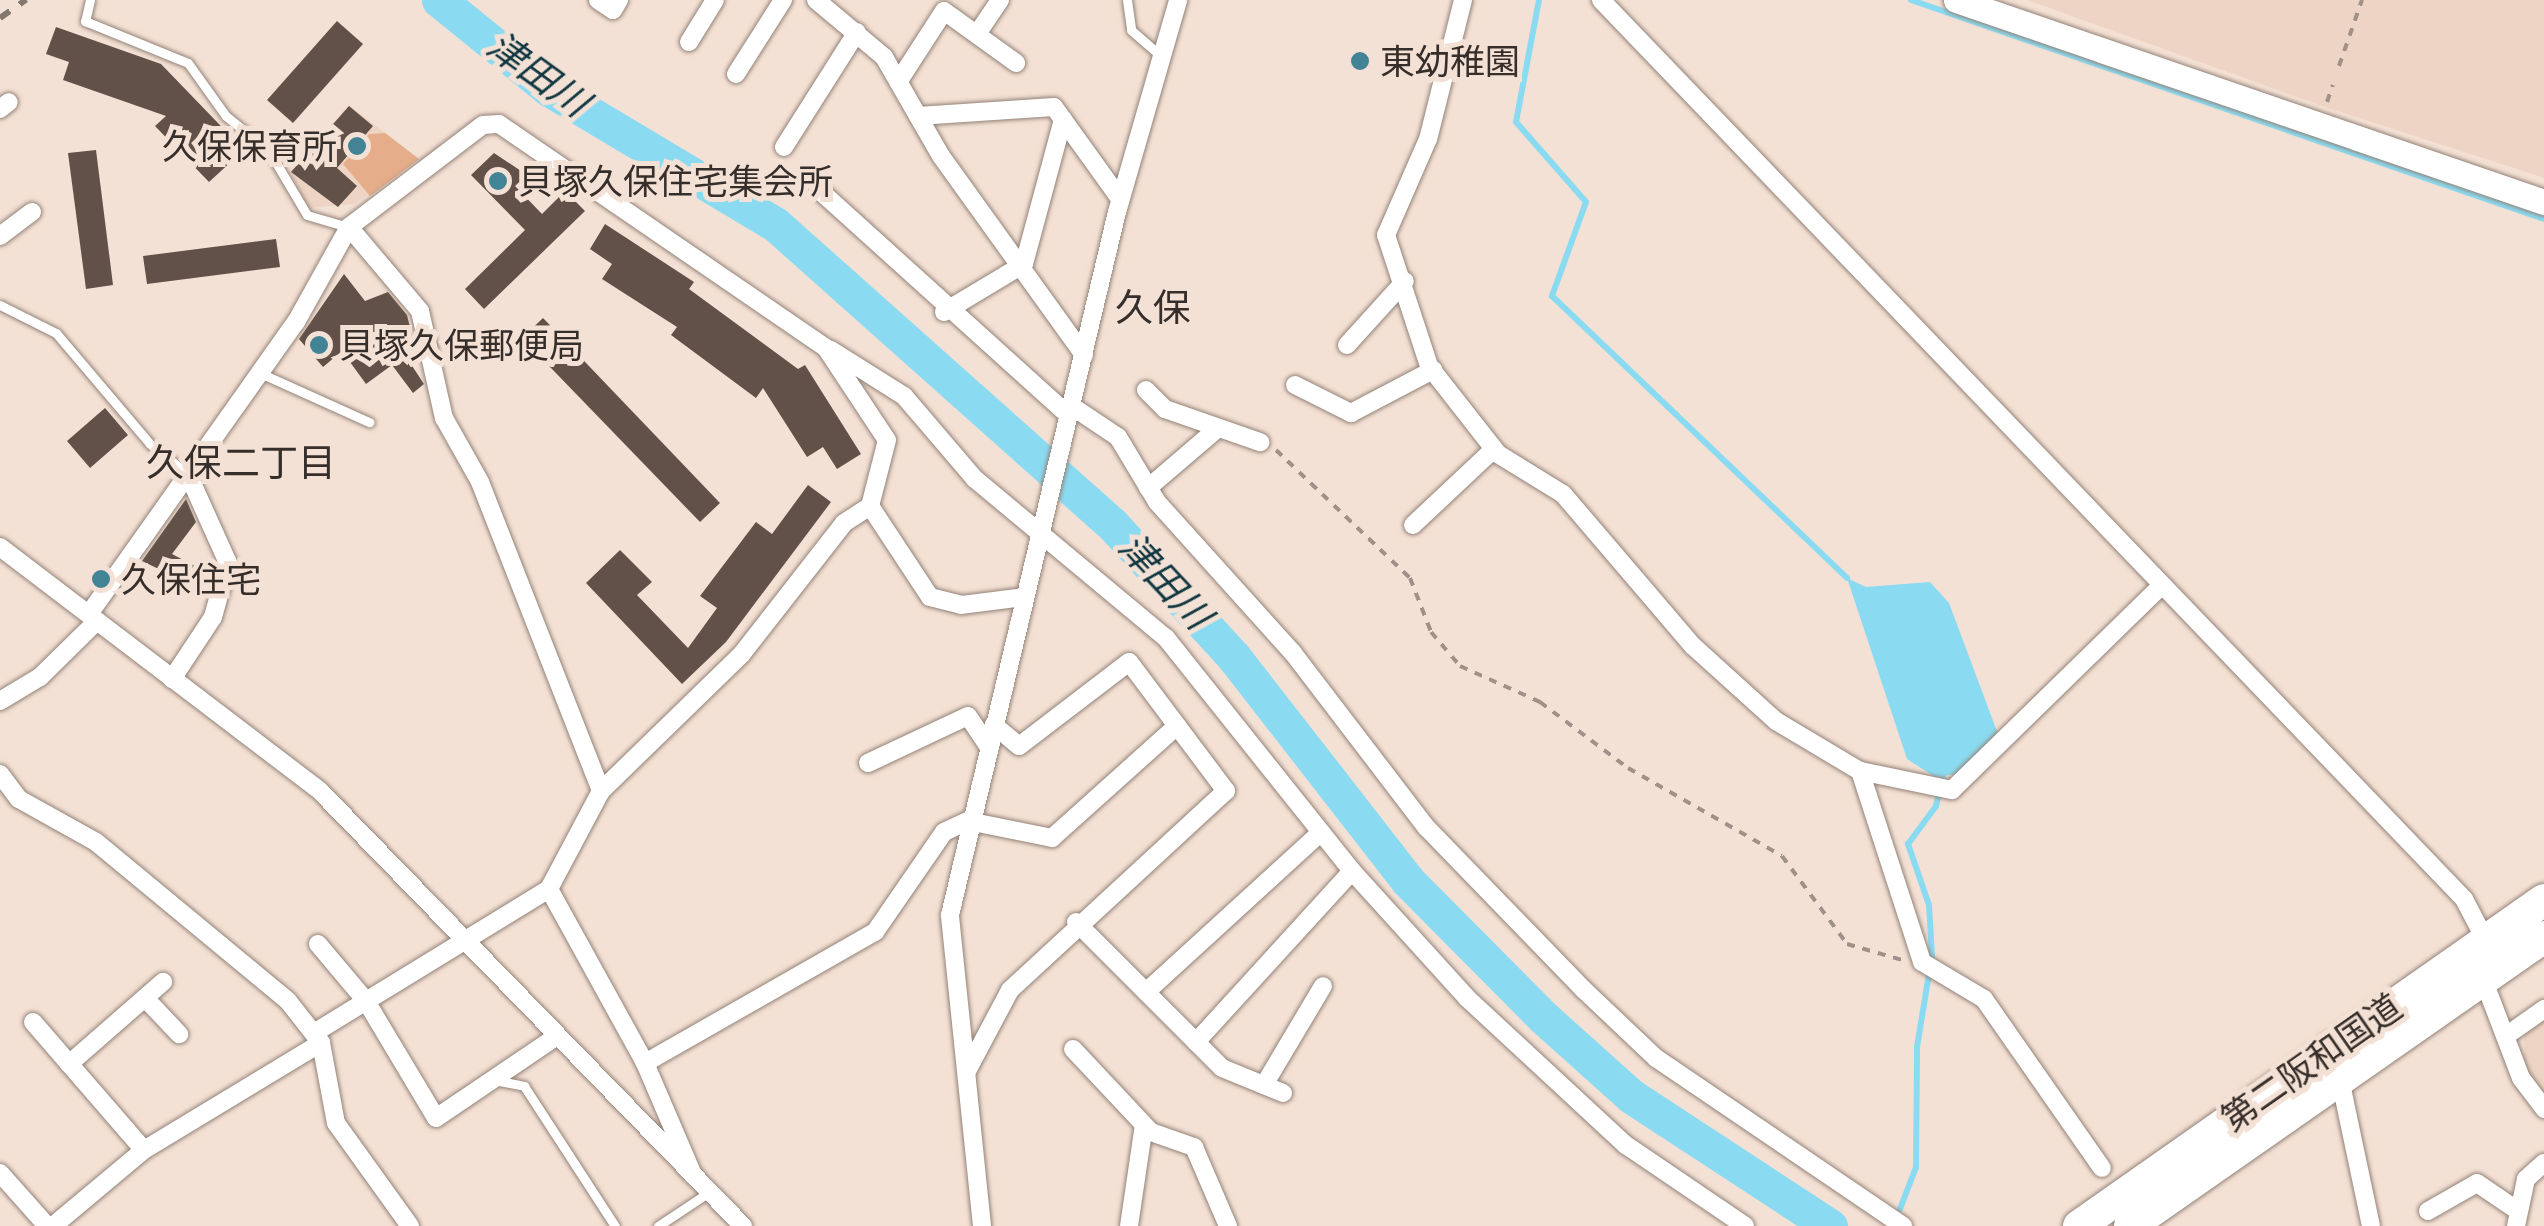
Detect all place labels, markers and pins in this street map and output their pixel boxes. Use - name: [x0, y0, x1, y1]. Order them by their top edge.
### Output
- place label: 東幼稚園: [1380, 40, 1520, 82]
- marker: 東幼稚園: [1349, 50, 1371, 72]
- place label: 久保保育所: [162, 125, 337, 167]
- marker: 久保保育所: [346, 135, 368, 157]
- place label: 貝塚久保住宅集会所: [518, 160, 833, 202]
- marker: 貝塚久保住宅集会所: [487, 170, 509, 192]
- place label: 貝塚久保郵便局: [339, 324, 584, 366]
- marker: 貝塚久保郵便局: [308, 334, 330, 356]
- place label: 久保住宅: [121, 558, 261, 600]
- marker: 久保住宅: [90, 568, 112, 590]

